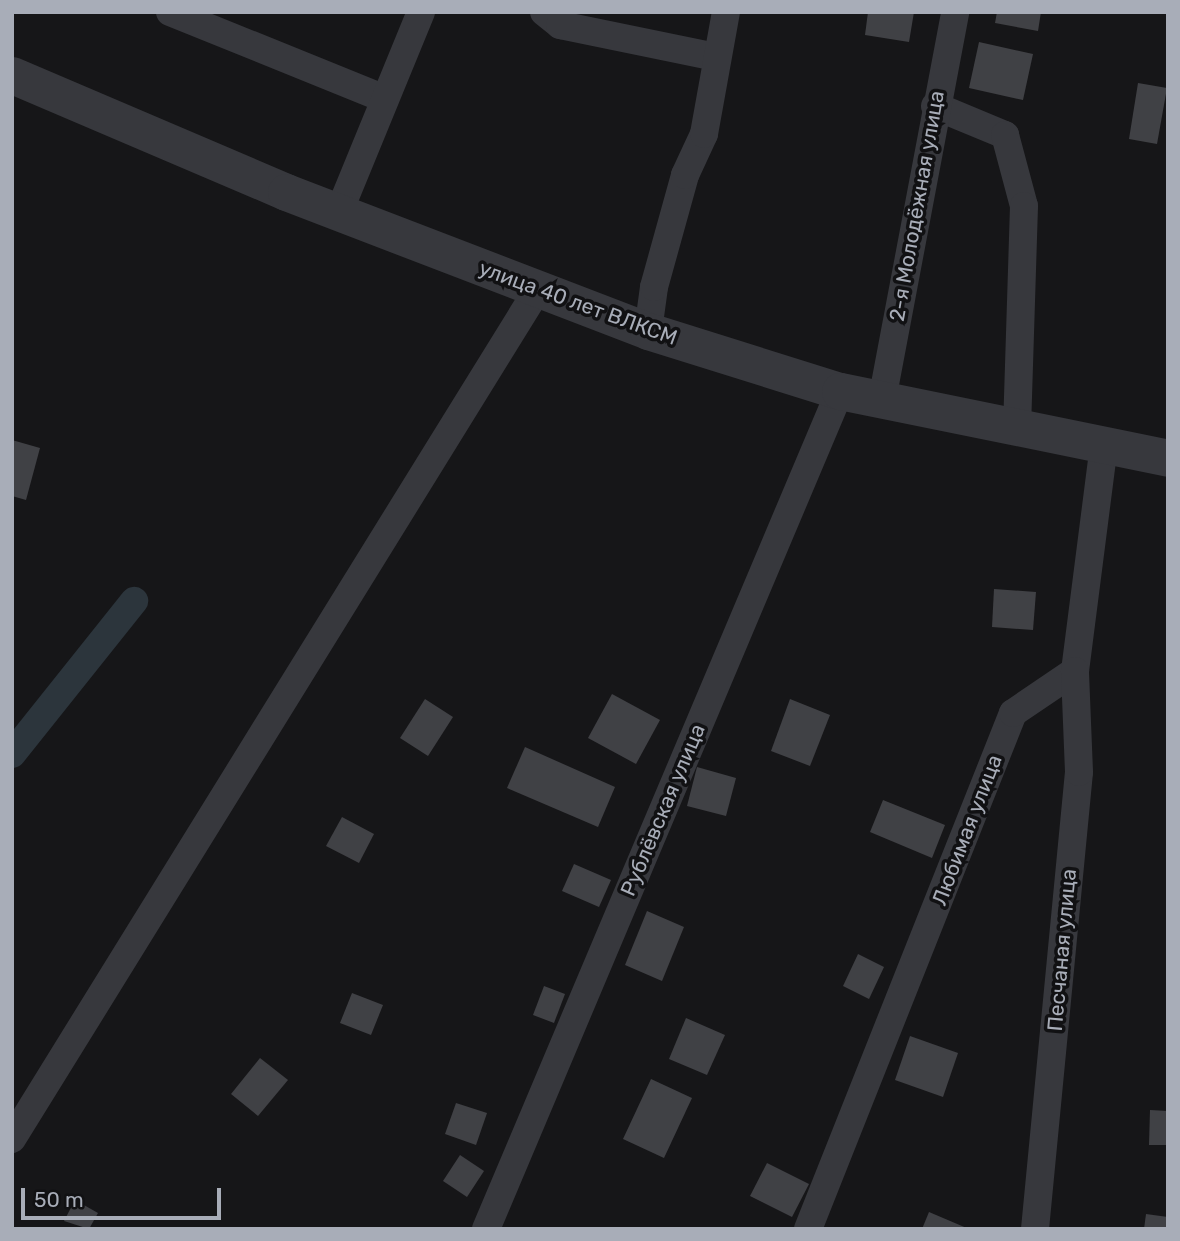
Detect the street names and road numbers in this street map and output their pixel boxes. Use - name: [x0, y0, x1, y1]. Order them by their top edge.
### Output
- street label: 2-я Молодёжная улица: [884, 89, 950, 323]
- street label: улица 40 лет ВЛКСМ: [475, 255, 681, 351]
- street label: Рублёвская улица: [615, 720, 711, 900]
- street label: Любимая улица: [927, 751, 1007, 909]
- street label: Песчаная улица: [1042, 868, 1082, 1032]

